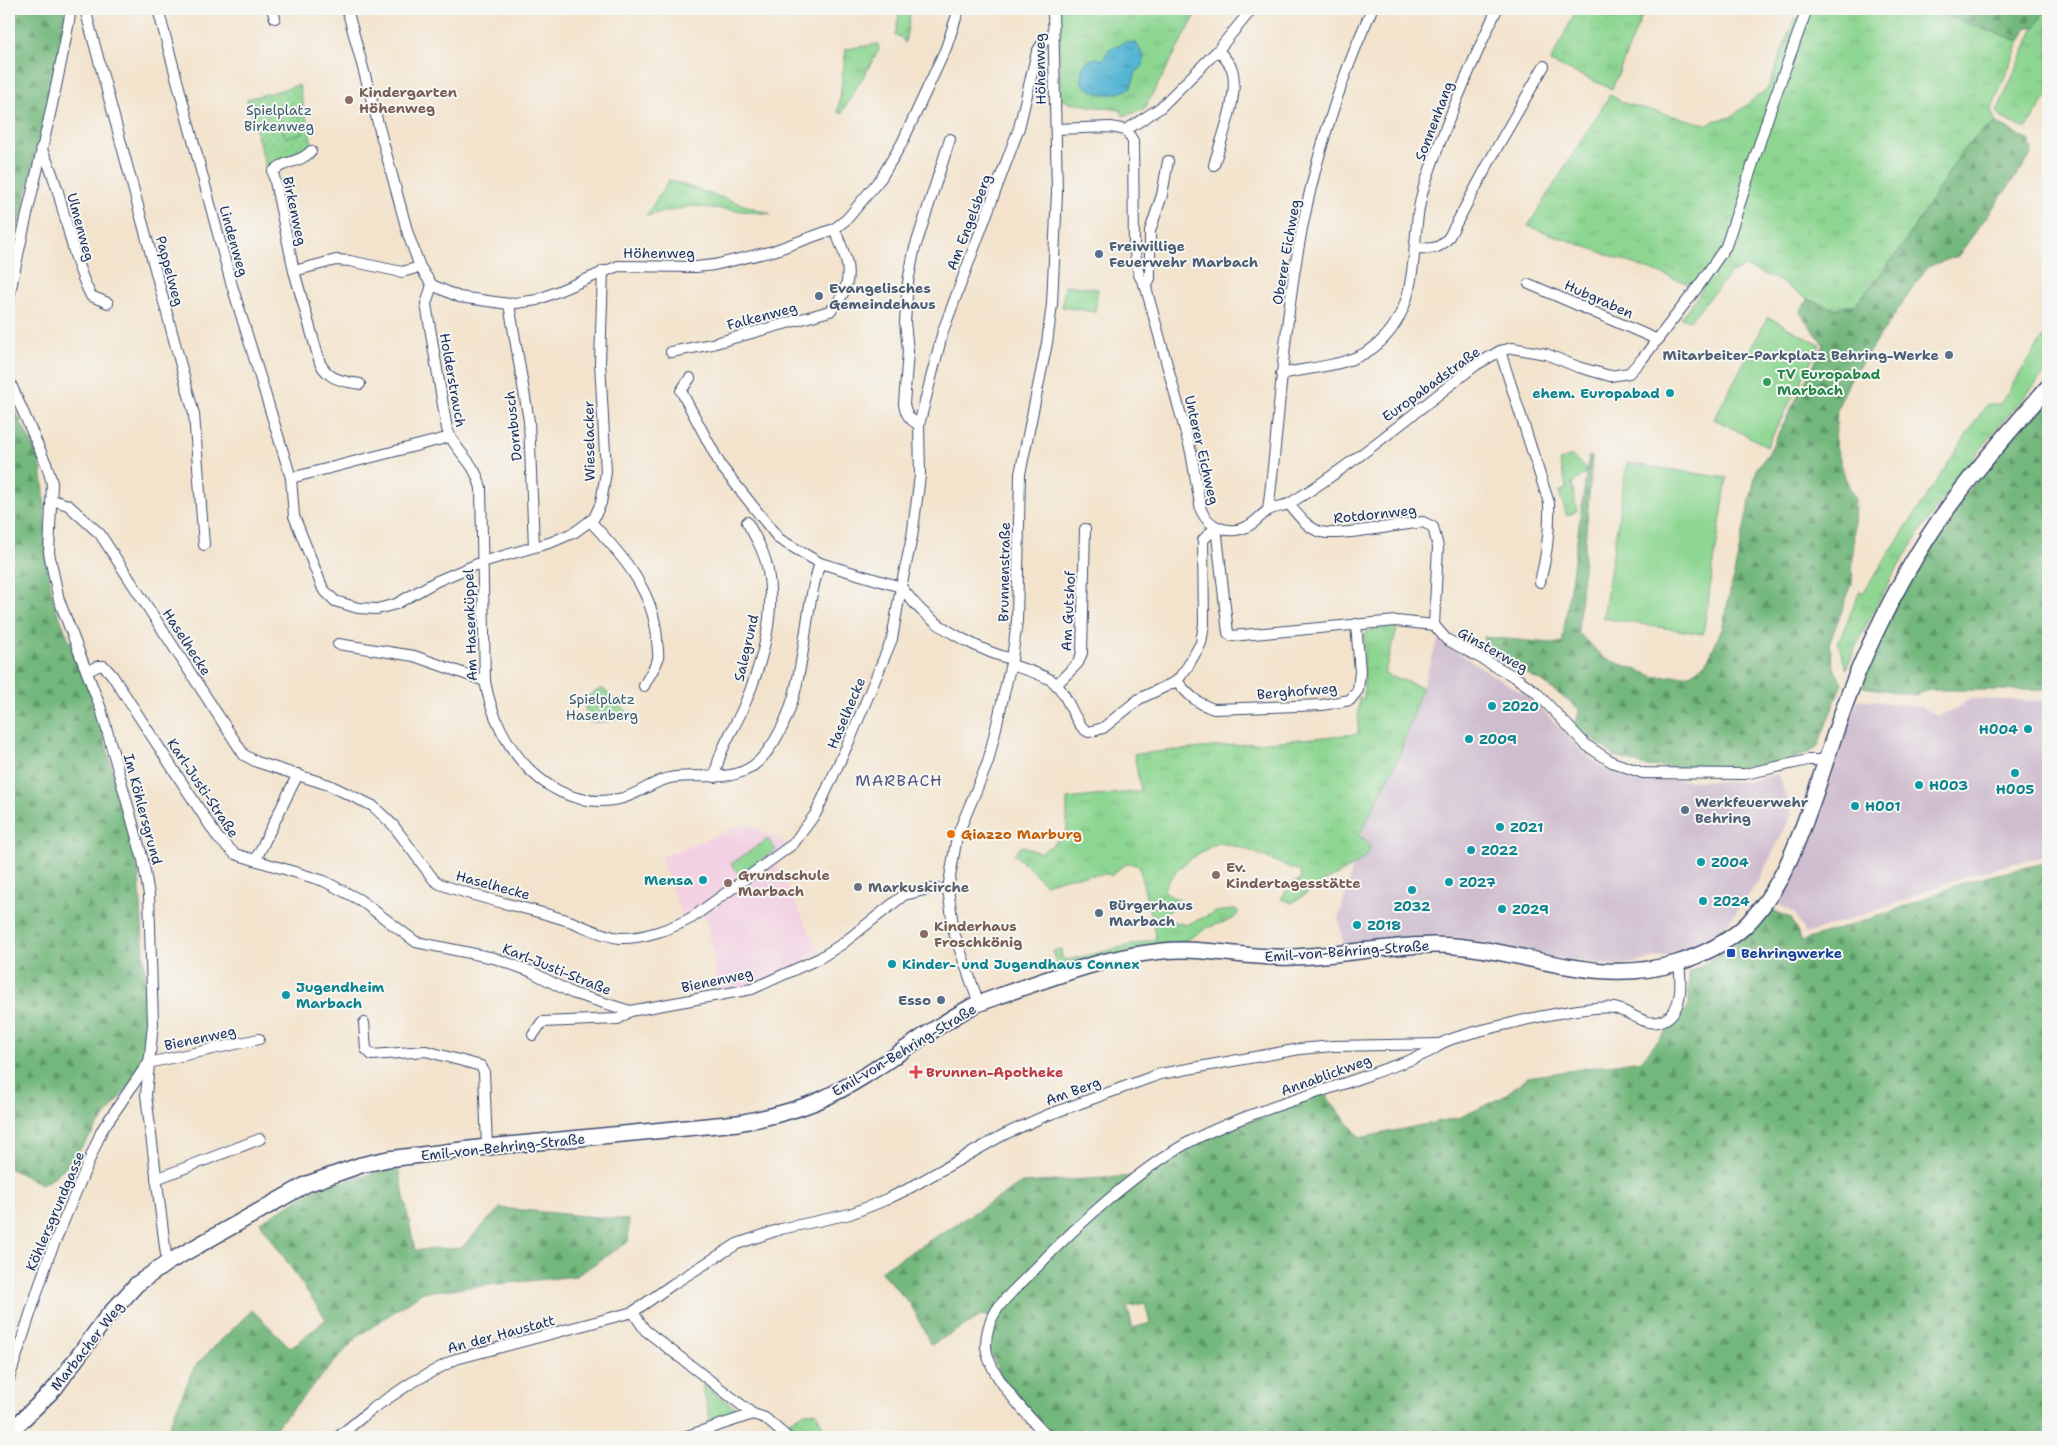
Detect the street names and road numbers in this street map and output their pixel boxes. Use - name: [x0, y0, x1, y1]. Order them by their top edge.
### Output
- street label: Höhenweg: [1030, 33, 1050, 105]
- street label: Sonnenhang: [1411, 79, 1457, 163]
- street label: Am Engelsberg: [942, 171, 996, 273]
- street label: Birkenweg: [279, 175, 311, 247]
- street label: Ulmenweg: [63, 191, 99, 263]
- street label: Oberer Eichweg: [1268, 198, 1304, 306]
- street label: Lindenweg: [215, 203, 253, 279]
- street label: Pappelweg: [152, 234, 188, 308]
- street label: Höhenweg: [623, 244, 695, 262]
- street label: Hubgraben: [1562, 276, 1637, 322]
- street label: Falkenweg: [725, 298, 799, 334]
- street label: Holderstrauch: [436, 331, 470, 429]
- street label: Europabadstraße: [1378, 342, 1484, 426]
- street label: Dornbusch: [500, 390, 526, 462]
- street label: Unterer Eichweg: [1181, 393, 1223, 507]
- street label: Wieselacker: [579, 400, 599, 482]
- street label: Rotdornweg: [1333, 501, 1417, 527]
- street label: Brunnenstraße: [994, 522, 1014, 622]
- street label: Am Hasenküppel: [459, 568, 481, 681]
- street label: Am Gutshof: [1057, 569, 1079, 652]
- street label: Haselhecke: [159, 605, 215, 679]
- street label: Salegrund: [730, 613, 762, 683]
- street label: Ginsterweg: [1455, 623, 1531, 677]
- street label: Haselhecke: [823, 674, 869, 752]
- street label: Berghofweg: [1256, 679, 1338, 703]
- street label: Karl-Justi-Straße: [163, 735, 243, 841]
- street label: Im Köhlersgrund: [120, 752, 167, 867]
- street label: Haselhecke: [454, 866, 532, 904]
- street label: Emil-von-Behring-Straße: [1264, 936, 1430, 966]
- street label: Karl-Justi-Straße: [500, 939, 614, 999]
- street label: Bienenweg: [679, 964, 755, 996]
- street label: Emil-von-Behring-Straße: [829, 1000, 979, 1100]
- street label: Bienenweg: [162, 1022, 238, 1054]
- street label: Annablickweg: [1278, 1050, 1374, 1100]
- street label: Am Berg: [1043, 1073, 1103, 1109]
- street label: Emil-von-Behring-Straße: [420, 1129, 586, 1165]
- street label: Köhlersgrundgasse: [22, 1148, 88, 1274]
- street label: Marbacher Weg: [46, 1298, 128, 1394]
- street label: An der Haustatt: [445, 1311, 557, 1357]

